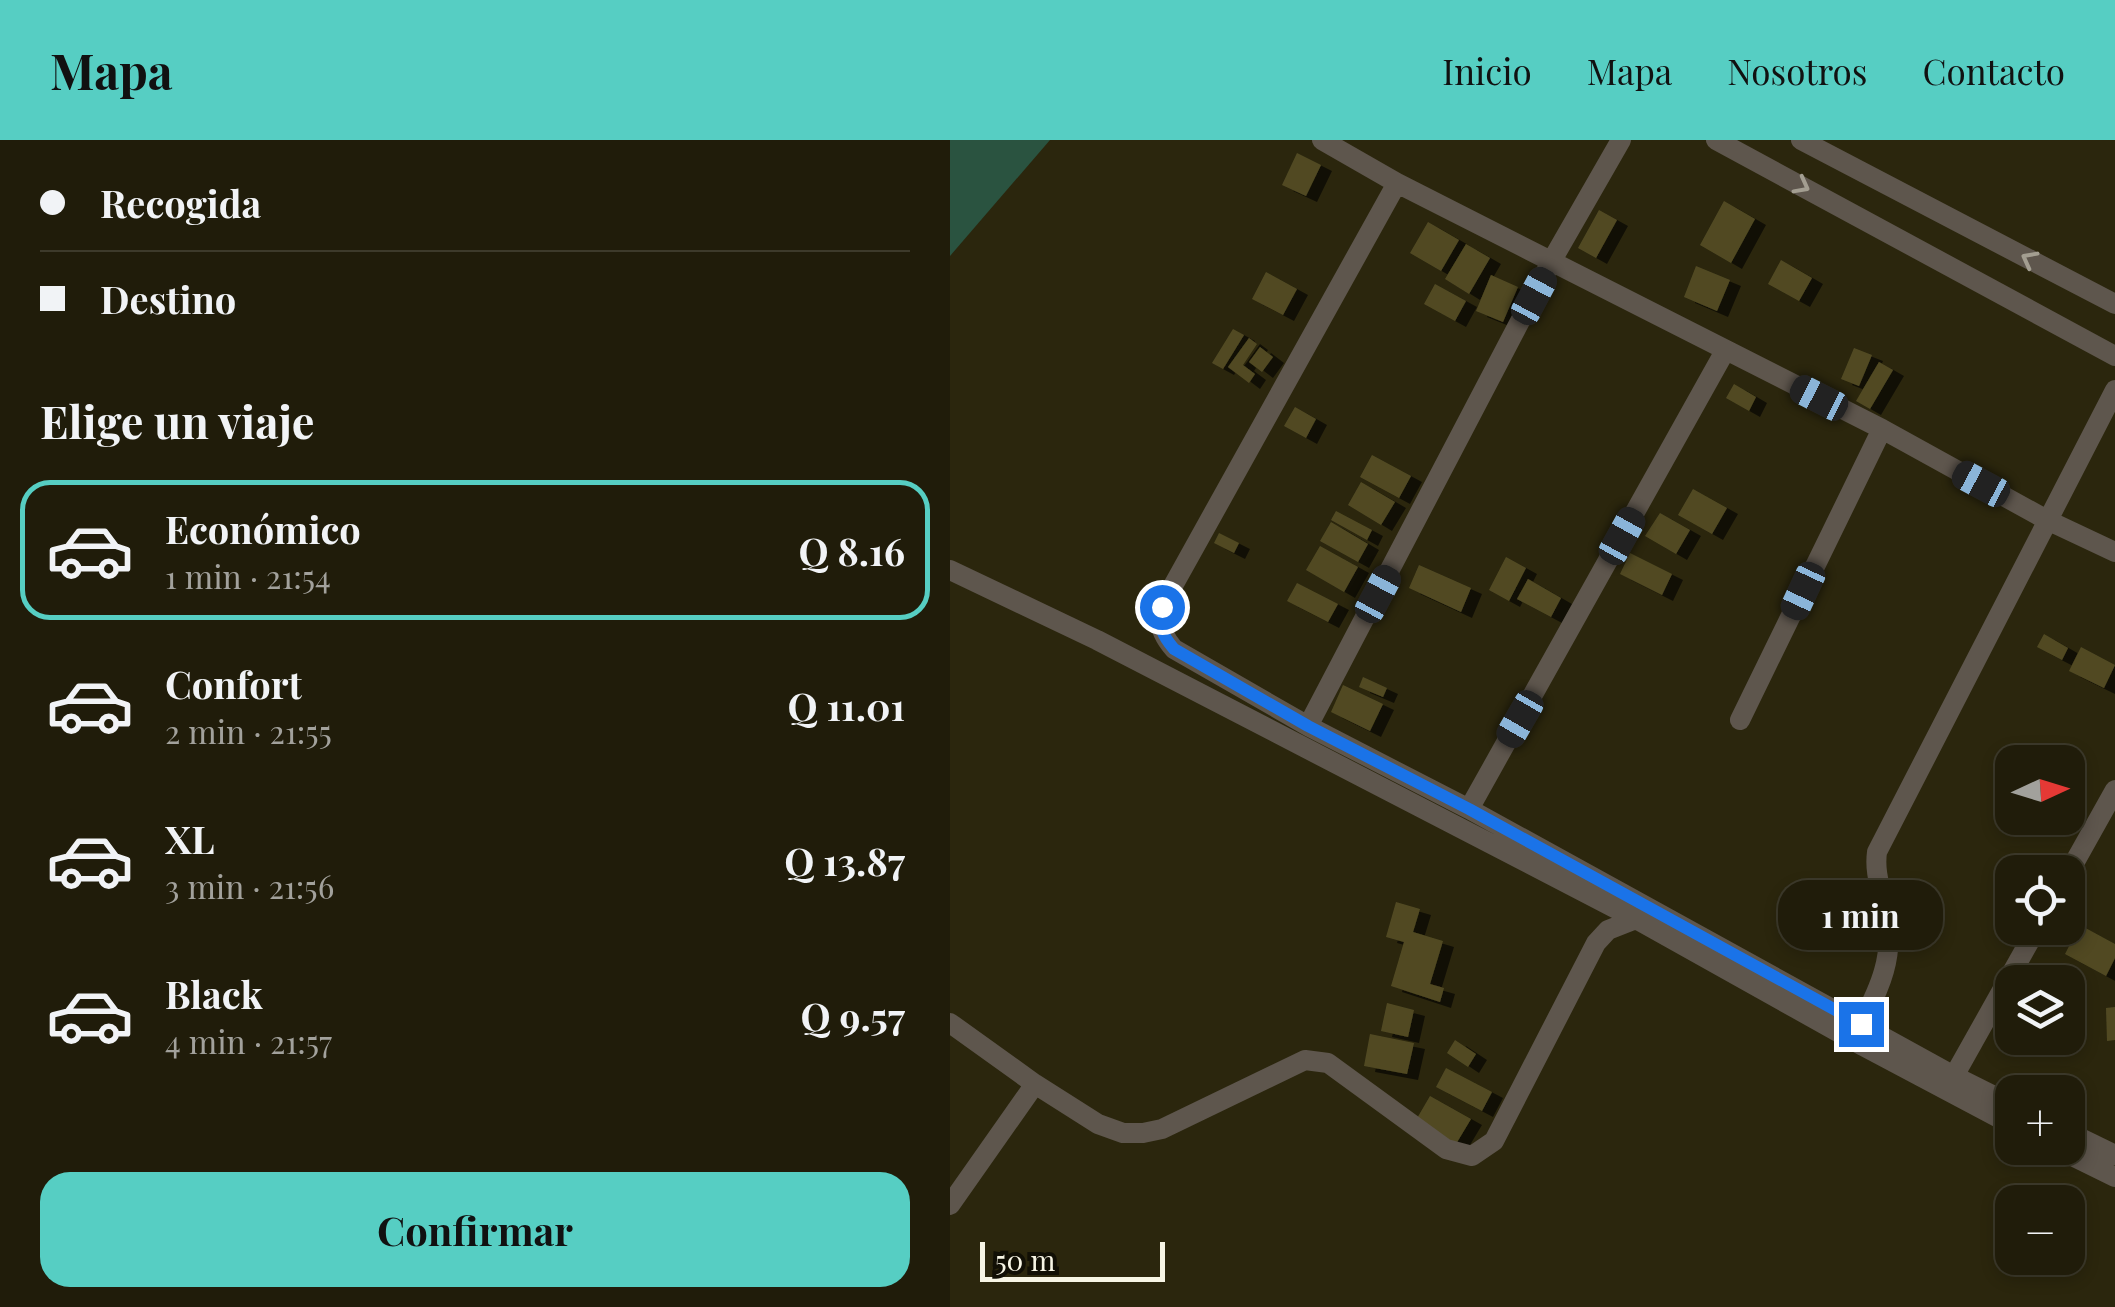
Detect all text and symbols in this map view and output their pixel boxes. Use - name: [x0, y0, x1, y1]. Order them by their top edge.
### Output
- text: Mapa: [50, 38, 173, 102]
- text: Inicio: [1442, 47, 1532, 94]
- text: Mapa: [1587, 47, 1672, 94]
- text: Nosotros: [1727, 47, 1867, 94]
- text: Contacto: [1922, 47, 2065, 94]
- one-way arrow: [1791, 174, 1809, 194]
- text: Recogida: [100, 177, 261, 228]
- one-way arrow: [2021, 252, 2039, 271]
- car: [1507, 262, 1561, 330]
- text: Destino: [100, 273, 236, 324]
- car: [1785, 371, 1853, 425]
- text: Elige un viaje: [40, 390, 315, 450]
- car: [1947, 457, 2015, 511]
- car: [1594, 502, 1650, 570]
- text: Económico: [165, 503, 361, 554]
- icon: car: [45, 505, 135, 595]
- text: Q 8.16: [799, 525, 905, 576]
- text: 1 min · 21:54: [165, 554, 331, 597]
- car: [1777, 557, 1829, 625]
- car: [1351, 560, 1405, 628]
- route start: [1140, 585, 1185, 630]
- text: Confort: [165, 658, 302, 709]
- icon: car: [45, 660, 135, 750]
- text: Q 11.01: [788, 680, 905, 731]
- car: [1492, 686, 1548, 752]
- text: 2 min · 21:55: [165, 709, 332, 752]
- north arrow: [1995, 745, 2085, 835]
- map controls: [1995, 745, 2085, 1275]
- text: XL: [165, 813, 214, 864]
- icon: car: [45, 815, 135, 905]
- text: Q 13.87: [784, 835, 905, 886]
- button: locate: [1995, 855, 2085, 945]
- text: 3 min · 21:56: [165, 864, 334, 907]
- callout: 1 min: [1778, 879, 1944, 949]
- text: 1 min: [1821, 893, 1900, 936]
- button: layers: [1995, 965, 2085, 1055]
- text: Black: [165, 968, 263, 1019]
- icon: car: [45, 970, 135, 1060]
- text: Q 9.57: [801, 990, 905, 1041]
- route end: [1839, 1002, 1884, 1047]
- text: 4 min · 21:57: [165, 1019, 332, 1062]
- button: +: [1995, 1075, 2085, 1165]
- button: Confirmar: [40, 1172, 910, 1287]
- button: −: [1995, 1185, 2085, 1275]
- scale bar: [980, 1237, 1165, 1282]
- text: 50 m: [995, 1241, 1055, 1278]

